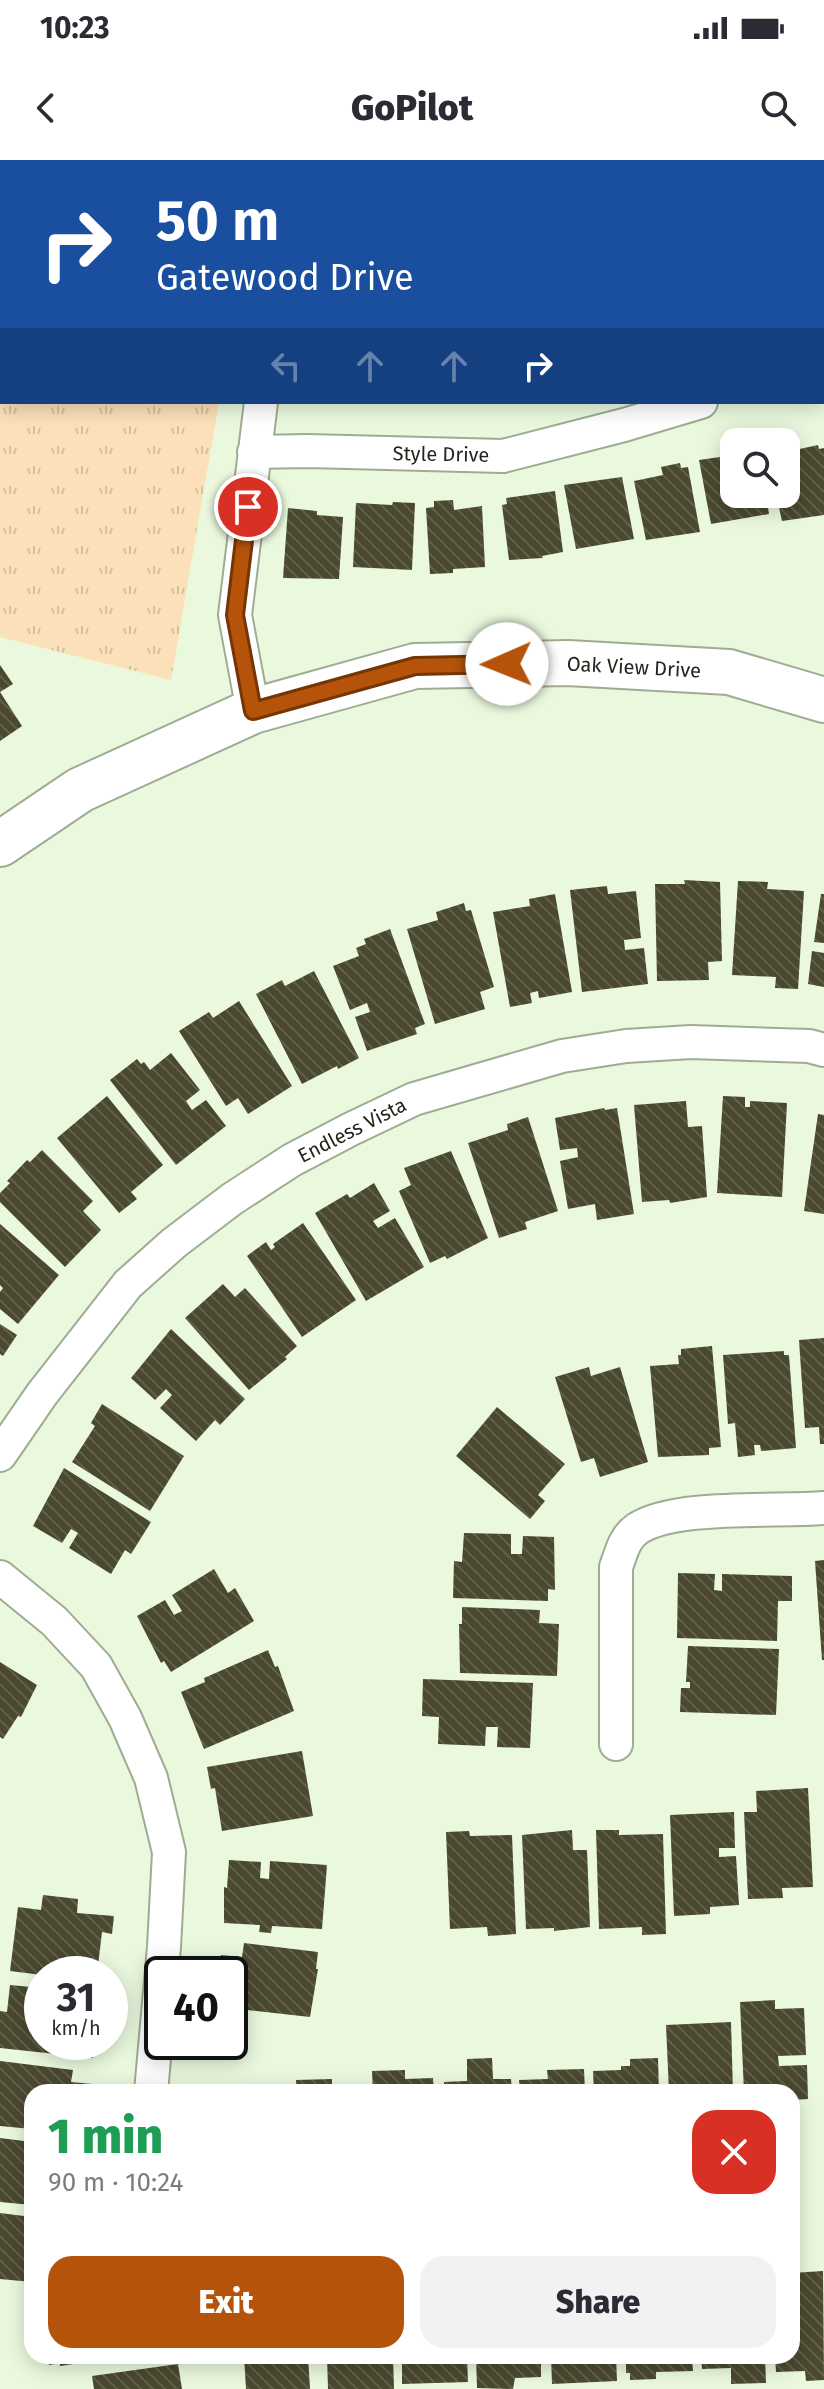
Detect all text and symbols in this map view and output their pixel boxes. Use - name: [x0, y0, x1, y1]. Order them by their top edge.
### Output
- text: 10:23: [40, 10, 110, 46]
- icon: back: [24, 86, 68, 130]
- text: GoPilot: [351, 86, 473, 130]
- icon: search: [756, 86, 800, 130]
- text: 50 m: [156, 188, 279, 255]
- icon: right: [24, 192, 128, 296]
- text: Gatewood Drive: [156, 256, 414, 300]
- icon: left: [264, 344, 308, 388]
- icon: ahead: [348, 344, 392, 388]
- icon: ahead: [432, 344, 476, 388]
- icon: right: [516, 344, 560, 388]
- map controls: [720, 428, 800, 508]
- button: search: [720, 428, 800, 508]
- street label: Style Drive: [392, 441, 490, 467]
- pin: [214, 473, 282, 541]
- icon: arrive: [226, 485, 270, 529]
- position arrow: [465, 622, 549, 706]
- street label: Oak View Drive: [566, 652, 702, 682]
- street label: Endless Vista: [294, 1092, 410, 1168]
- speed limit sign: 40: [144, 1956, 248, 2060]
- text: 31: [57, 1974, 95, 2022]
- text: km/h: [51, 2016, 101, 2040]
- text: 1 min: [48, 2108, 163, 2166]
- button: close: [692, 2110, 776, 2194]
- text: 90 m · 10:24: [48, 2167, 183, 2198]
- button: Exit: [48, 2256, 404, 2348]
- button: Share: [420, 2256, 776, 2348]

